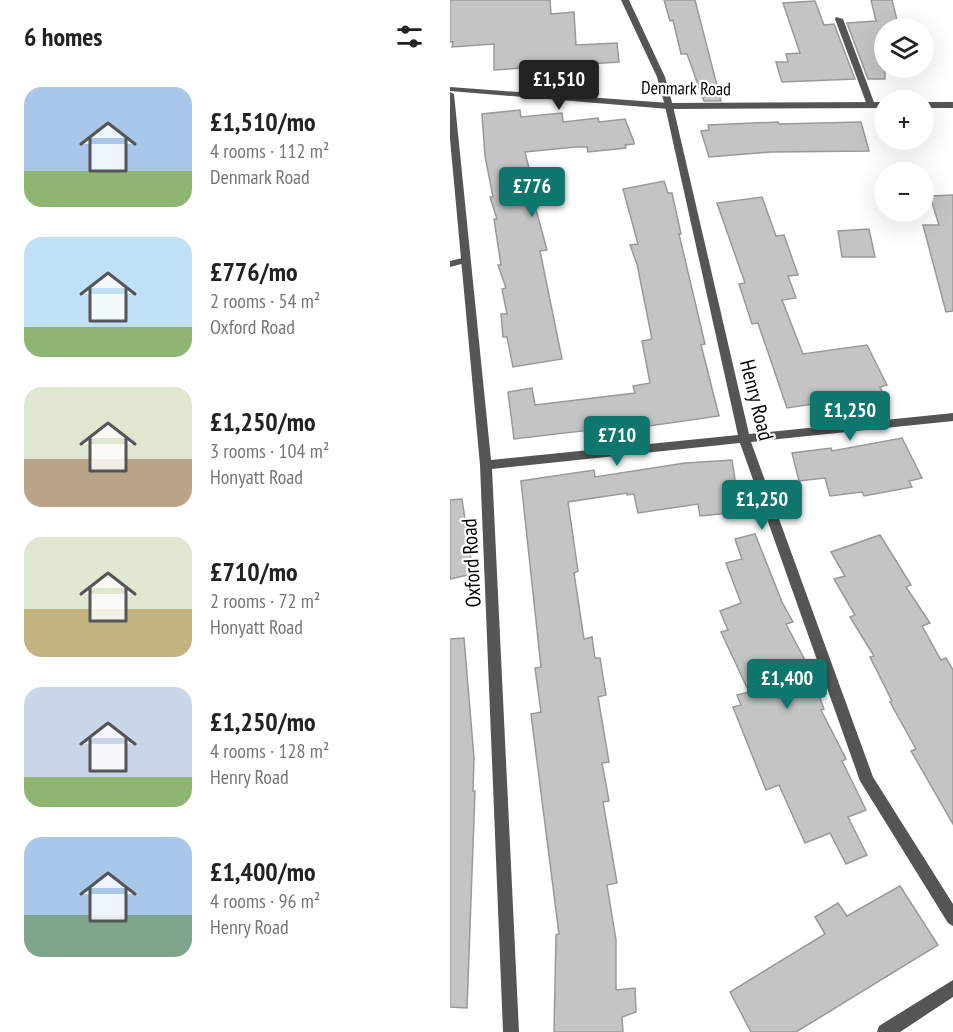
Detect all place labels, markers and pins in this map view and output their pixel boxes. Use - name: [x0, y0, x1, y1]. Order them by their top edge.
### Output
- pin: £1,510: [510, 60, 608, 111]
- pin: £776: [496, 167, 568, 218]
- pin: £1,250: [801, 391, 899, 442]
- pin: £710: [581, 416, 653, 467]
- pin: £1,250: [713, 480, 811, 531]
- pin: £1,400: [738, 659, 836, 710]

